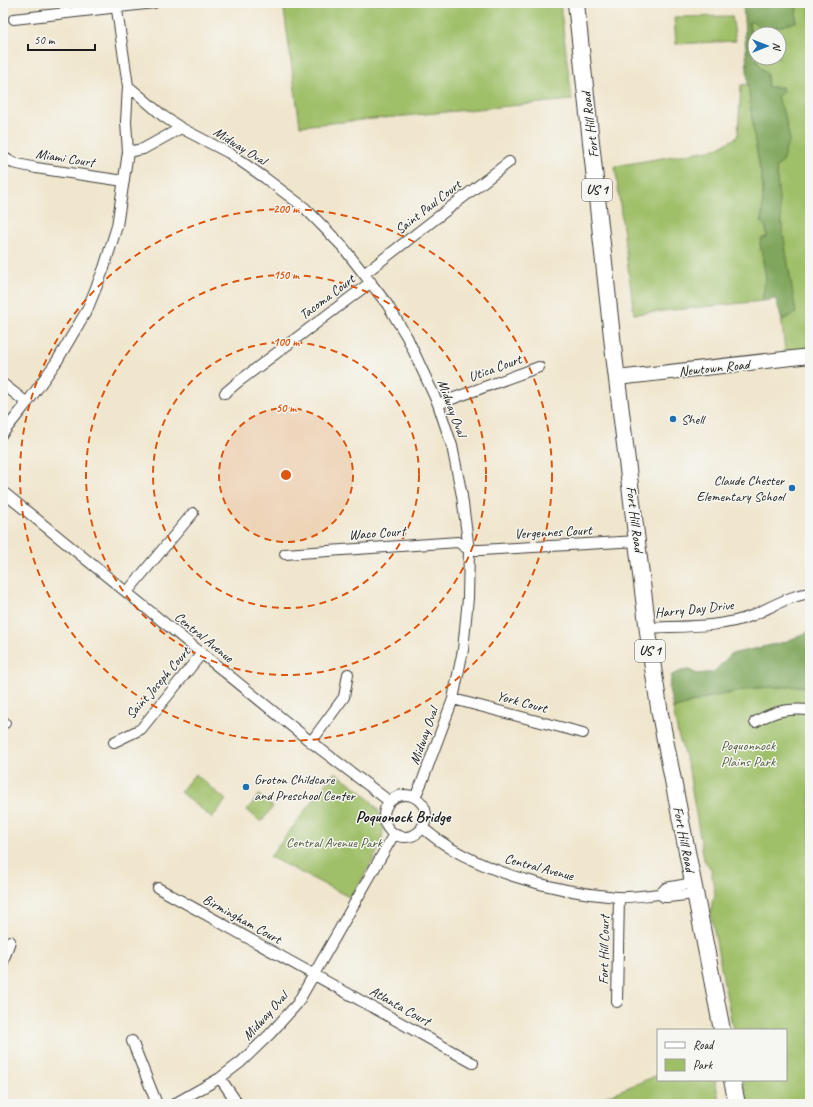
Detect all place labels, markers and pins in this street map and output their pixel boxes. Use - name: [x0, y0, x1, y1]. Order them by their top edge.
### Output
- place label: Shell: [681, 411, 706, 428]
- marker: Shell: [668, 414, 678, 424]
- centre of rings: [279, 468, 293, 482]
- place label: Claude Chester Elementary School: [697, 472, 787, 505]
- marker: Claude Chester Elementary School: [787, 483, 797, 493]
- place label: Groton Childcare and Preschool Center: [254, 771, 357, 804]
- marker: Groton Childcare and Preschool Center: [241, 782, 251, 792]

